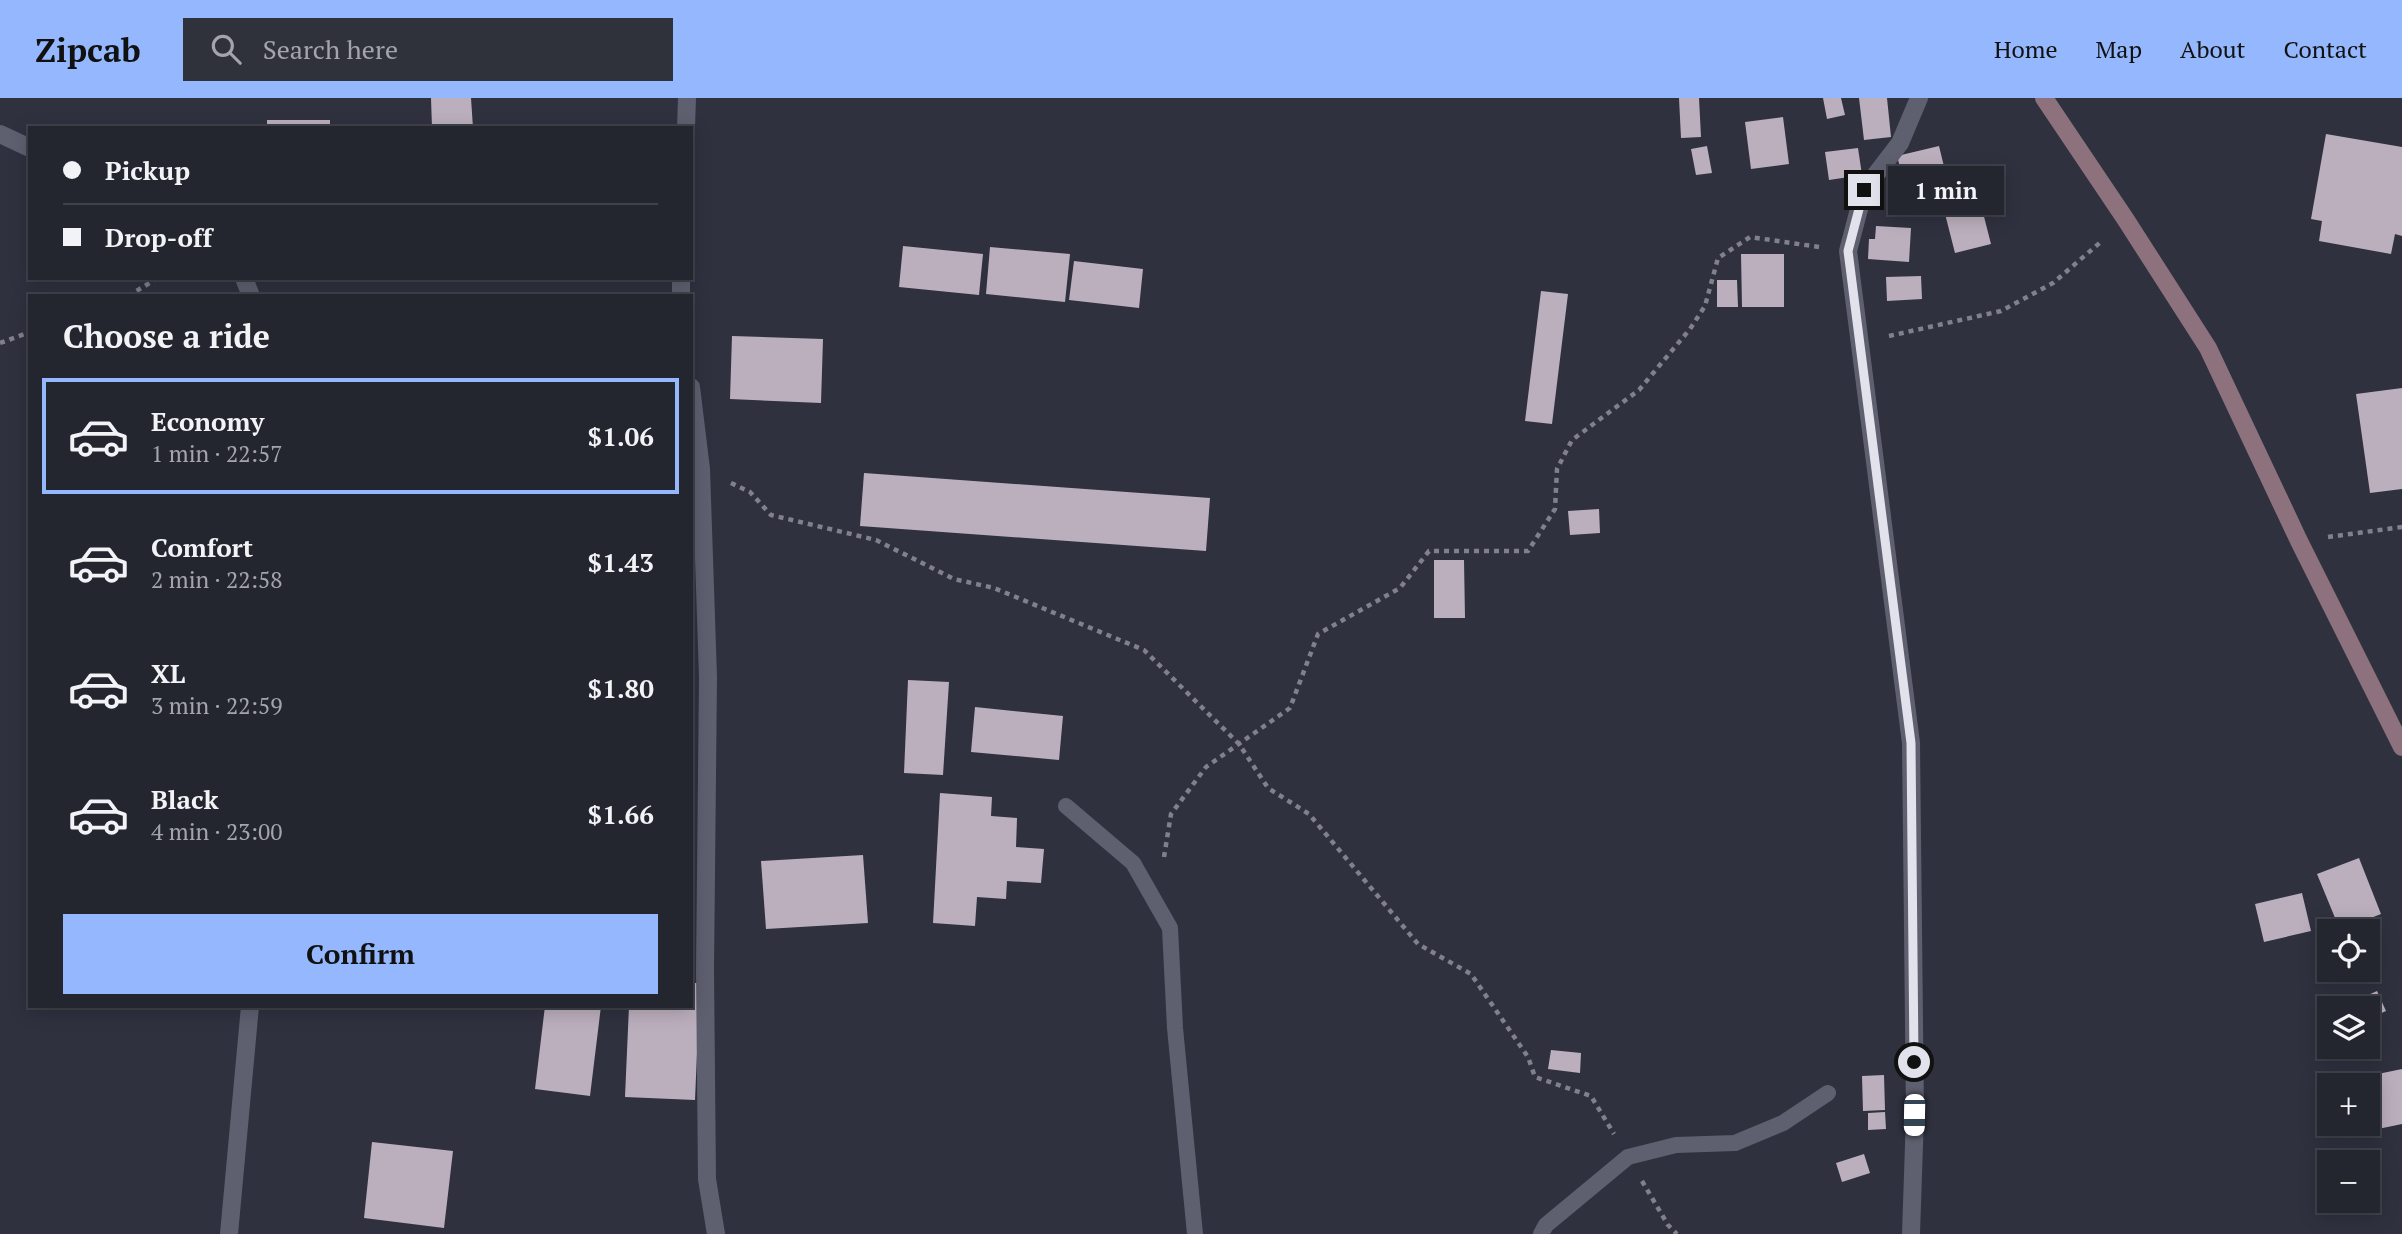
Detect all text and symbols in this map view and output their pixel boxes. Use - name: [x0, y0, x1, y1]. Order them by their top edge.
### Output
- search box: [183, 18, 673, 81]
- text: Zipcab: [35, 28, 141, 71]
- icon: search: [207, 30, 245, 68]
- text: Search here: [263, 32, 398, 66]
- text: Home: [1994, 33, 2058, 65]
- text: Map: [2096, 33, 2142, 65]
- text: About: [2180, 33, 2246, 65]
- text: Contact: [2284, 33, 2367, 65]
- text: Pickup: [105, 153, 190, 187]
- callout: 1 min: [1888, 166, 2004, 214]
- route end: [1848, 174, 1880, 206]
- text: 1 min: [1915, 175, 1977, 206]
- text: Drop-off: [105, 220, 212, 254]
- text: Choose a ride: [63, 315, 270, 357]
- text: Economy: [151, 404, 264, 438]
- icon: car: [67, 405, 130, 468]
- text: $1.06: [588, 419, 654, 453]
- text: 1 min · 22:57: [151, 438, 283, 469]
- text: Comfort: [151, 530, 253, 564]
- icon: car: [67, 531, 130, 594]
- text: $1.43: [588, 545, 654, 579]
- text: 2 min · 22:58: [151, 564, 283, 595]
- text: XL: [151, 656, 185, 690]
- icon: car: [67, 657, 130, 720]
- text: $1.80: [588, 671, 654, 705]
- text: 3 min · 22:59: [151, 690, 283, 721]
- text: Black: [151, 782, 219, 816]
- icon: car: [67, 783, 130, 846]
- text: $1.66: [588, 797, 654, 831]
- text: 4 min · 23:00: [151, 816, 283, 847]
- button: Confirm: [63, 914, 658, 994]
- map controls: [2317, 919, 2380, 1213]
- button: locate: [2317, 919, 2380, 982]
- button: layers: [2317, 996, 2380, 1059]
- route start: [1898, 1046, 1930, 1078]
- button: +: [2317, 1073, 2380, 1136]
- car: [1904, 1094, 1925, 1136]
- button: −: [2317, 1150, 2380, 1213]

